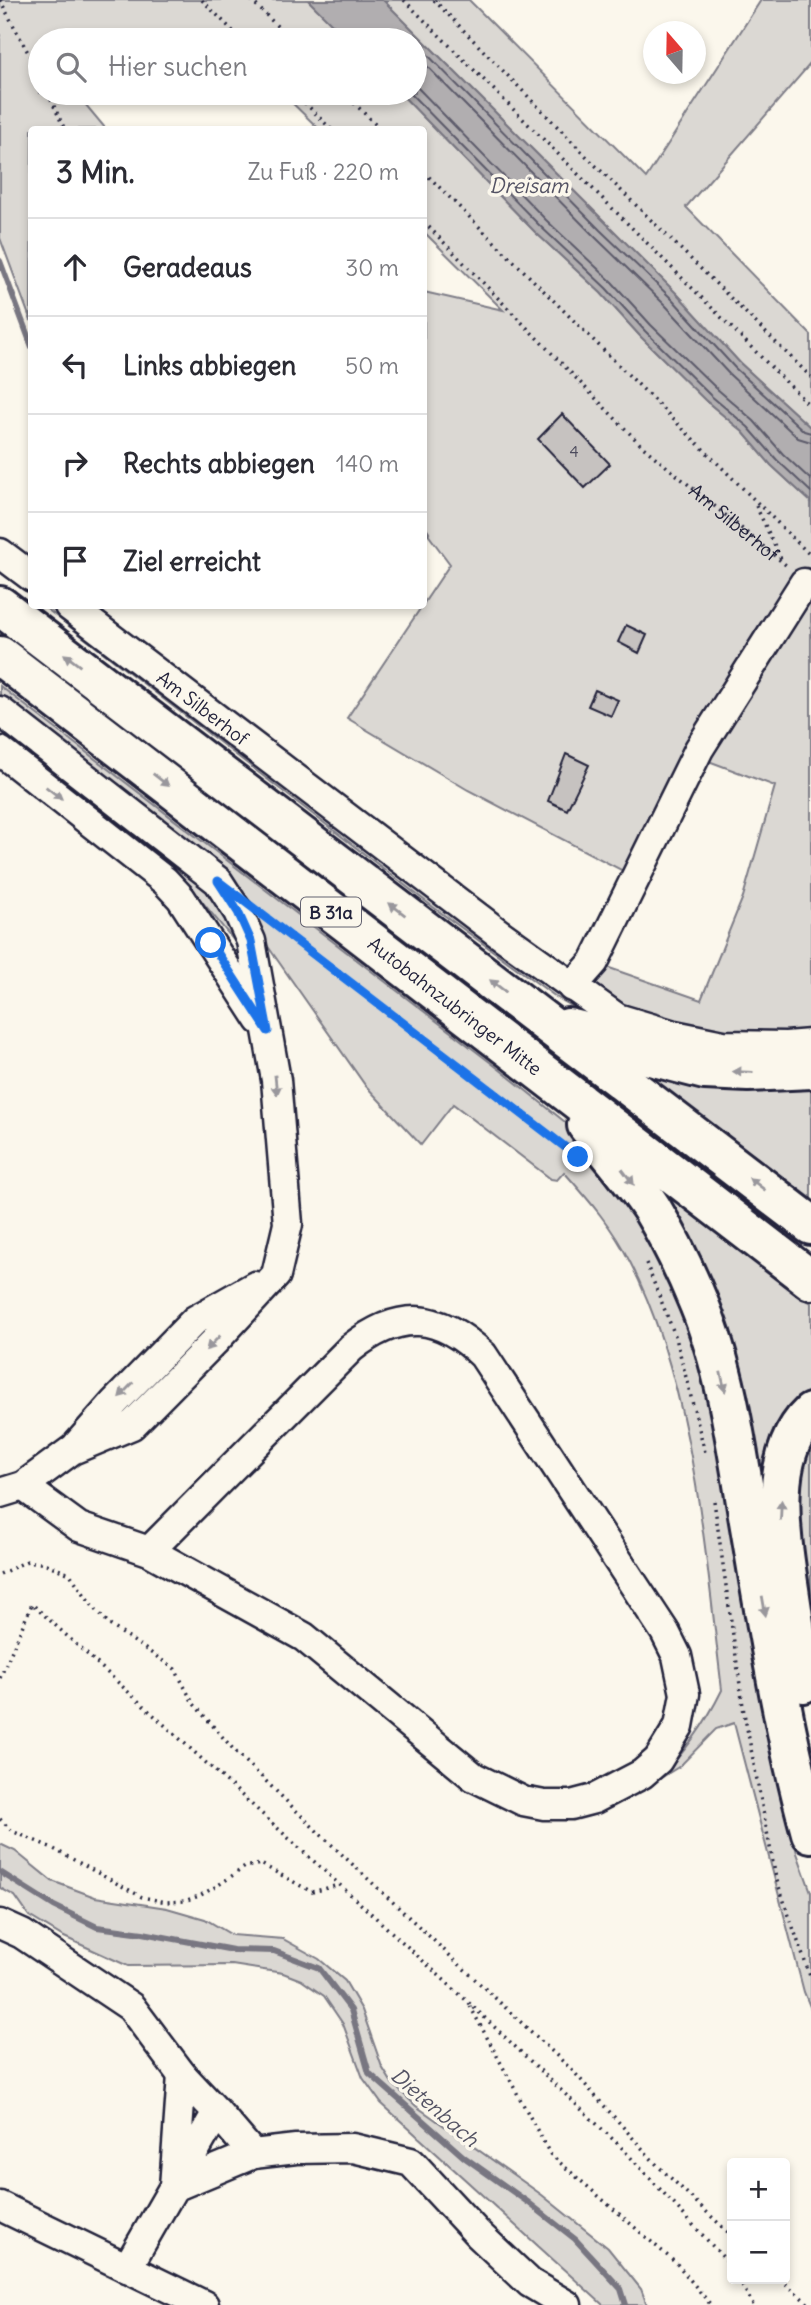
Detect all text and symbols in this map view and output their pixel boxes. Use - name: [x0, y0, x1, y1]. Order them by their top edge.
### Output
- north arrow: [643, 21, 706, 84]
- search box: [28, 28, 427, 105]
- icon: search: [52, 48, 90, 86]
- text: Hier suchen: [108, 50, 248, 83]
- text: 3 Min.: [56, 153, 135, 191]
- text: Zu Fuß · 220 m: [247, 157, 399, 186]
- water label: Dreisam: [490, 172, 569, 199]
- icon: ahead: [56, 248, 94, 286]
- text: Geradeaus: [123, 251, 252, 284]
- text: 30 m: [345, 253, 399, 282]
- icon: left: [56, 346, 94, 384]
- text: Links abbiegen: [123, 349, 296, 382]
- text: 50 m: [345, 351, 399, 380]
- house number: 4: [569, 441, 579, 461]
- icon: right: [56, 444, 94, 482]
- text: Rechts abbiegen: [123, 447, 315, 480]
- text: 140 m: [336, 449, 399, 478]
- street label: Am Silberhof: [684, 478, 784, 567]
- icon: arrive: [56, 542, 94, 580]
- text: Ziel erreicht: [123, 545, 261, 578]
- one-way arrow: [63, 654, 81, 668]
- street label: Am Silberhof: [152, 665, 254, 751]
- one-way arrow: [151, 773, 169, 788]
- one-way arrow: [45, 785, 63, 799]
- road number: B 31a: [301, 897, 361, 926]
- one-way arrow: [388, 902, 407, 916]
- route start: [195, 927, 226, 958]
- street label: Autobahnzubringer Mitte: [363, 932, 547, 1081]
- one-way arrow: [490, 979, 508, 994]
- one-way arrow: [732, 1066, 754, 1078]
- one-way arrow: [271, 1075, 282, 1097]
- route end: [562, 1141, 593, 1172]
- one-way arrow: [620, 1168, 635, 1186]
- one-way arrow: [748, 1177, 766, 1191]
- one-way arrow: [205, 1334, 221, 1351]
- one-way arrow: [717, 1371, 728, 1393]
- one-way arrow: [118, 1381, 135, 1398]
- one-way arrow: [776, 1498, 787, 1520]
- one-way arrow: [759, 1595, 770, 1617]
- water label: Dietenbach: [386, 2062, 485, 2153]
- map controls: [727, 2158, 790, 2284]
- button: +: [727, 2158, 790, 2221]
- button: −: [727, 2221, 790, 2284]

